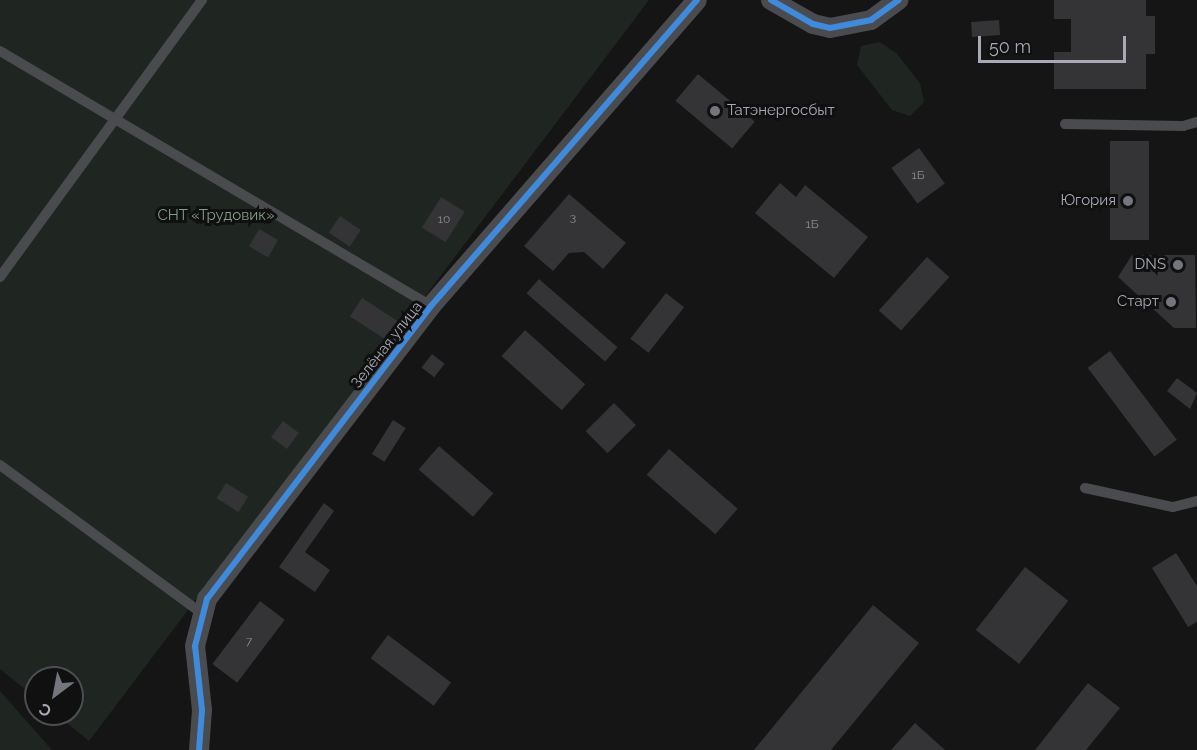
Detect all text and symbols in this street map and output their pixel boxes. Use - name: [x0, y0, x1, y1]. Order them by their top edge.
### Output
- scale bar: [981, 24, 1130, 62]
- text: 50 m: [989, 36, 1031, 57]
- place label: Татэнергосбыт: [727, 102, 835, 120]
- marker: Татэнергосбыт: [708, 104, 722, 118]
- house number: 1Б: [912, 169, 924, 183]
- place label: Югория: [1060, 192, 1116, 210]
- marker: Югория: [1121, 194, 1135, 208]
- park label: СНТ «Трудовик»: [157, 207, 275, 225]
- house number: 3: [570, 211, 576, 225]
- house number: 10: [438, 213, 450, 227]
- house number: 1Б: [806, 218, 818, 232]
- place label: DNS: [1135, 256, 1166, 274]
- marker: DNS: [1171, 258, 1185, 272]
- place label: Старт: [1117, 293, 1159, 311]
- marker: Старт: [1164, 295, 1178, 309]
- street label: Зелёная улица: [348, 298, 426, 392]
- house number: 7: [246, 635, 252, 649]
- north arrow: [24, 666, 84, 726]
- text: С: [36, 699, 55, 721]

